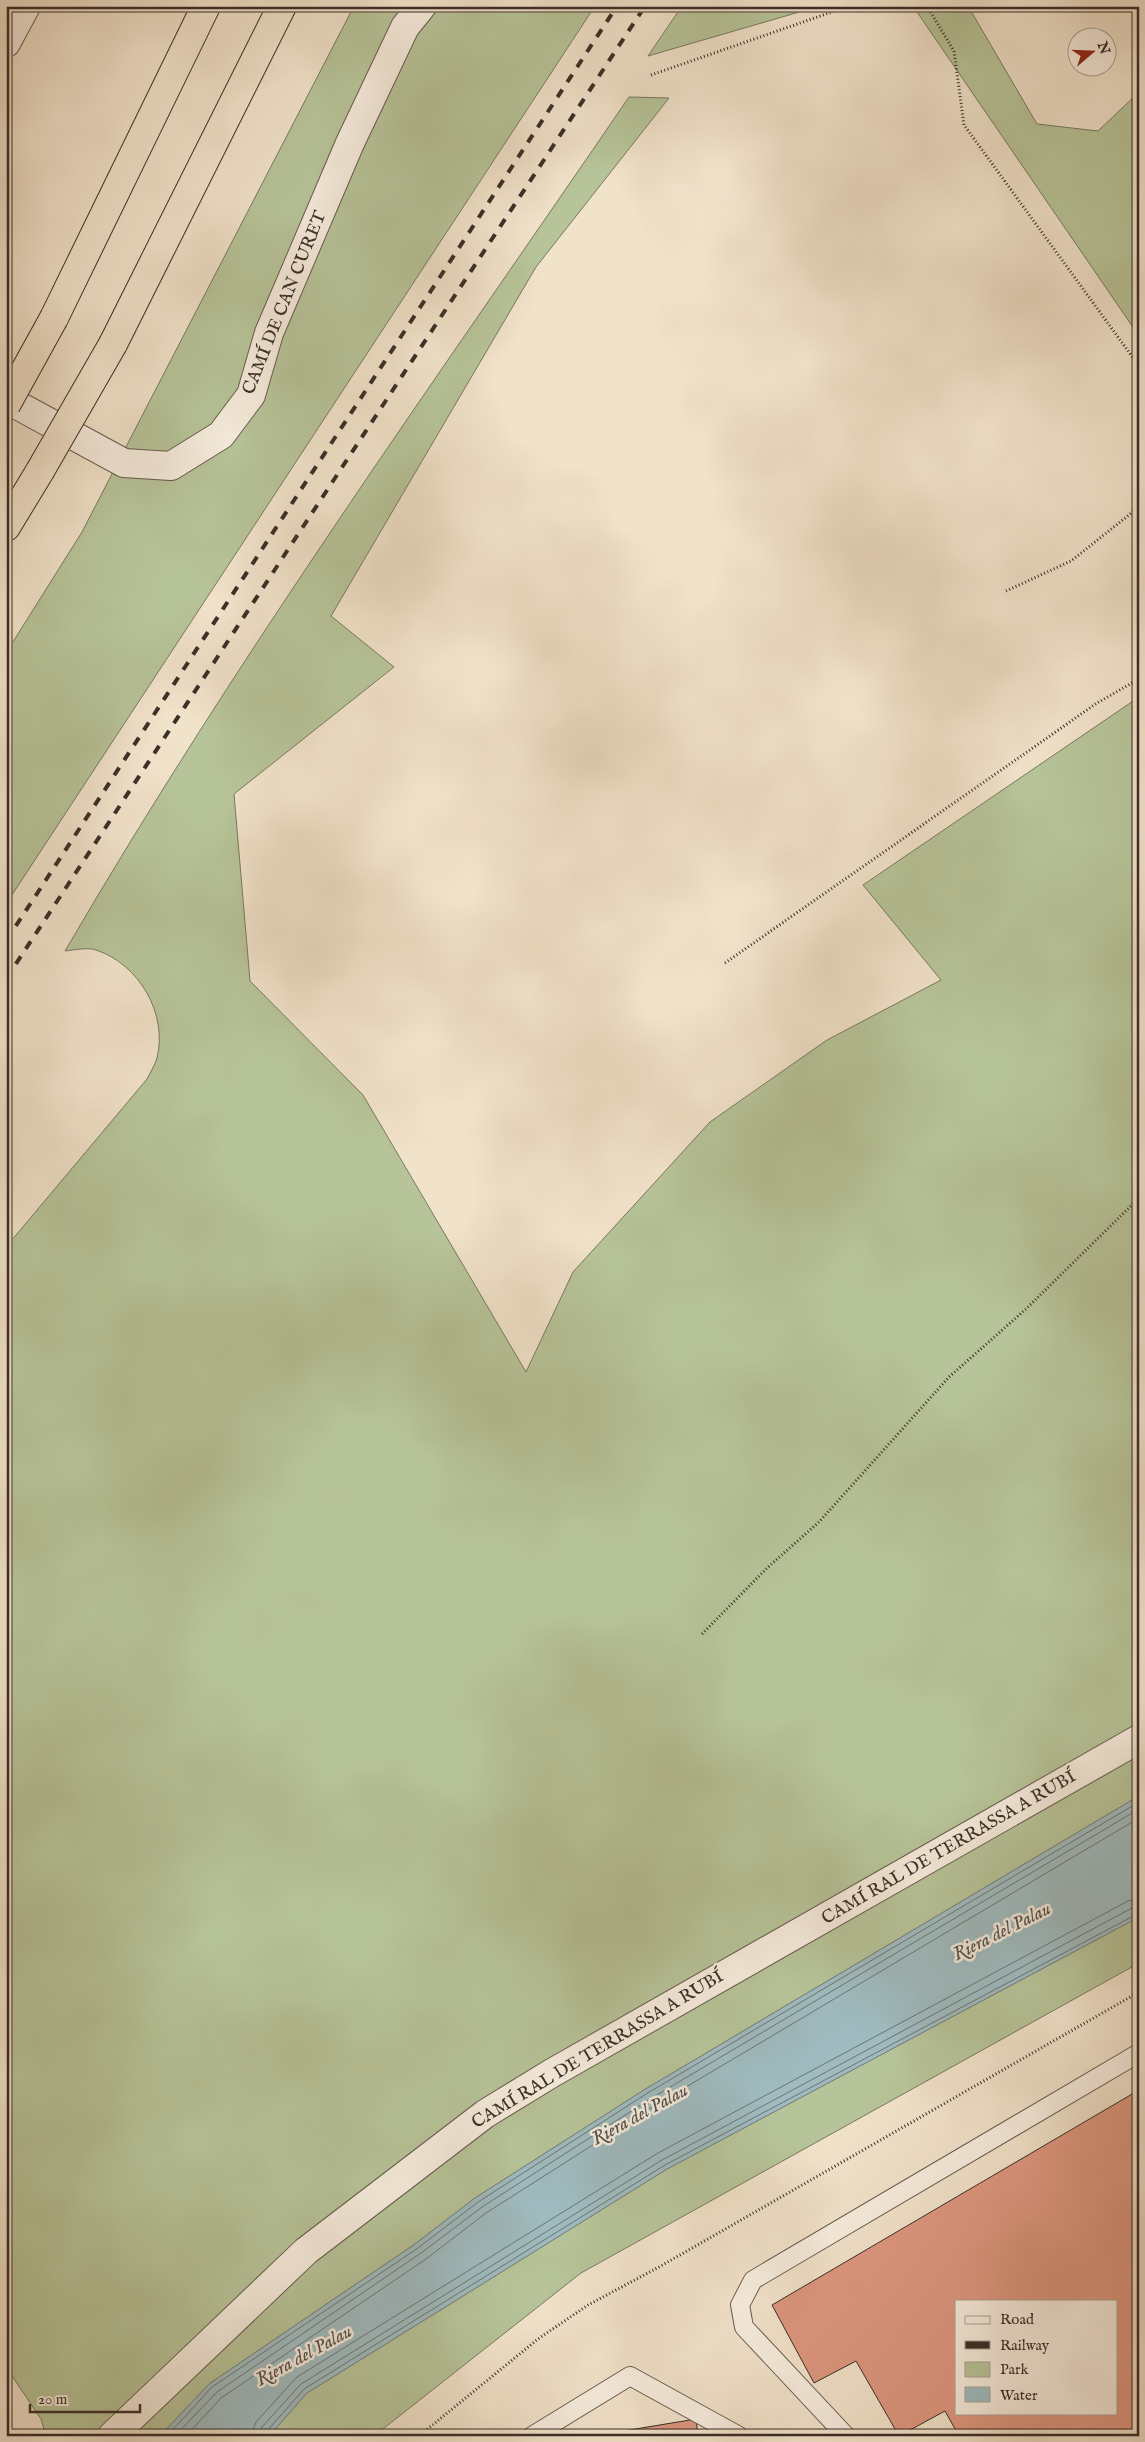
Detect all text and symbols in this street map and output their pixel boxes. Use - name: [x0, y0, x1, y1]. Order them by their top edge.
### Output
- north arrow: [1068, 28, 1118, 78]
- text: N: [1093, 38, 1114, 57]
- street label: CAMÍ DE CAN CURET: [236, 207, 332, 398]
- street label: CAMÍ RAL DE TERRASSA A RUBÍ: [817, 1763, 1081, 1930]
- water label: Riera del Palau: [949, 1897, 1055, 1967]
- street label: CAMÍ RAL DE TERRASSA A RUBÍ: [467, 1963, 729, 2135]
- water label: Riera del Palau: [587, 2079, 693, 2151]
- legend: [955, 2300, 1118, 2414]
- text: Road: [1000, 2310, 1035, 2329]
- water label: Riera del Palau: [251, 2320, 357, 2392]
- text: Railway: [1000, 2336, 1050, 2355]
- text: Park: [1000, 2360, 1030, 2379]
- scale bar: [30, 2382, 140, 2414]
- text: Water: [1000, 2386, 1038, 2405]
- text: 20 m: [38, 2390, 68, 2409]

